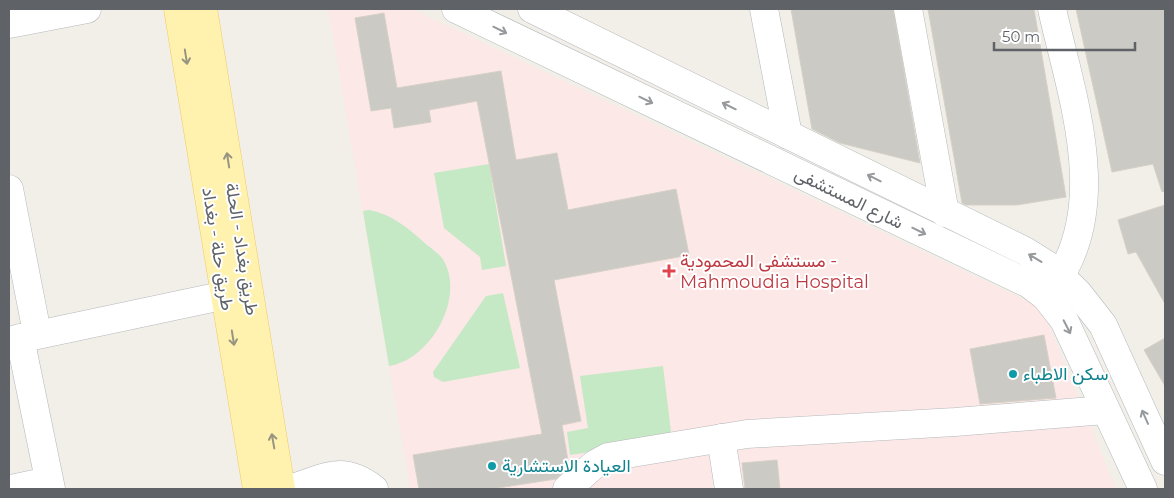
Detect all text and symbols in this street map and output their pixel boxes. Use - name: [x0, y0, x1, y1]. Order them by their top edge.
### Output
- scale bar: [994, 20, 1135, 52]
- one-way arrow: [492, 26, 507, 35]
- text: 50 m: [1002, 27, 1040, 46]
- one-way arrow: [182, 48, 192, 64]
- one-way arrow: [639, 95, 654, 105]
- one-way arrow: [721, 100, 736, 110]
- one-way arrow: [222, 152, 232, 168]
- street label: شارع المستشفى: [791, 162, 907, 235]
- one-way arrow: [867, 173, 882, 182]
- street label: طريق بغداد - الحلة: [221, 181, 263, 317]
- street label: طريق حلة - بغداد: [197, 186, 239, 312]
- one-way arrow: [911, 227, 926, 236]
- place label: مستشفى المحمودية - Mahmoudia Hospital: [680, 250, 869, 293]
- one-way arrow: [1029, 252, 1043, 262]
- marker: مستشفى المحمودية - Mahmoudia Hospital: [662, 264, 676, 278]
- one-way arrow: [1063, 319, 1072, 334]
- one-way arrow: [228, 330, 238, 346]
- place label: سكن الاطباء: [1023, 363, 1108, 385]
- marker: سكن الاطباء: [1007, 368, 1019, 380]
- one-way arrow: [1140, 410, 1149, 425]
- one-way arrow: [267, 434, 277, 450]
- place label: العيادة الاستشارية: [502, 455, 631, 477]
- marker: العيادة الاستشارية: [486, 460, 498, 472]

